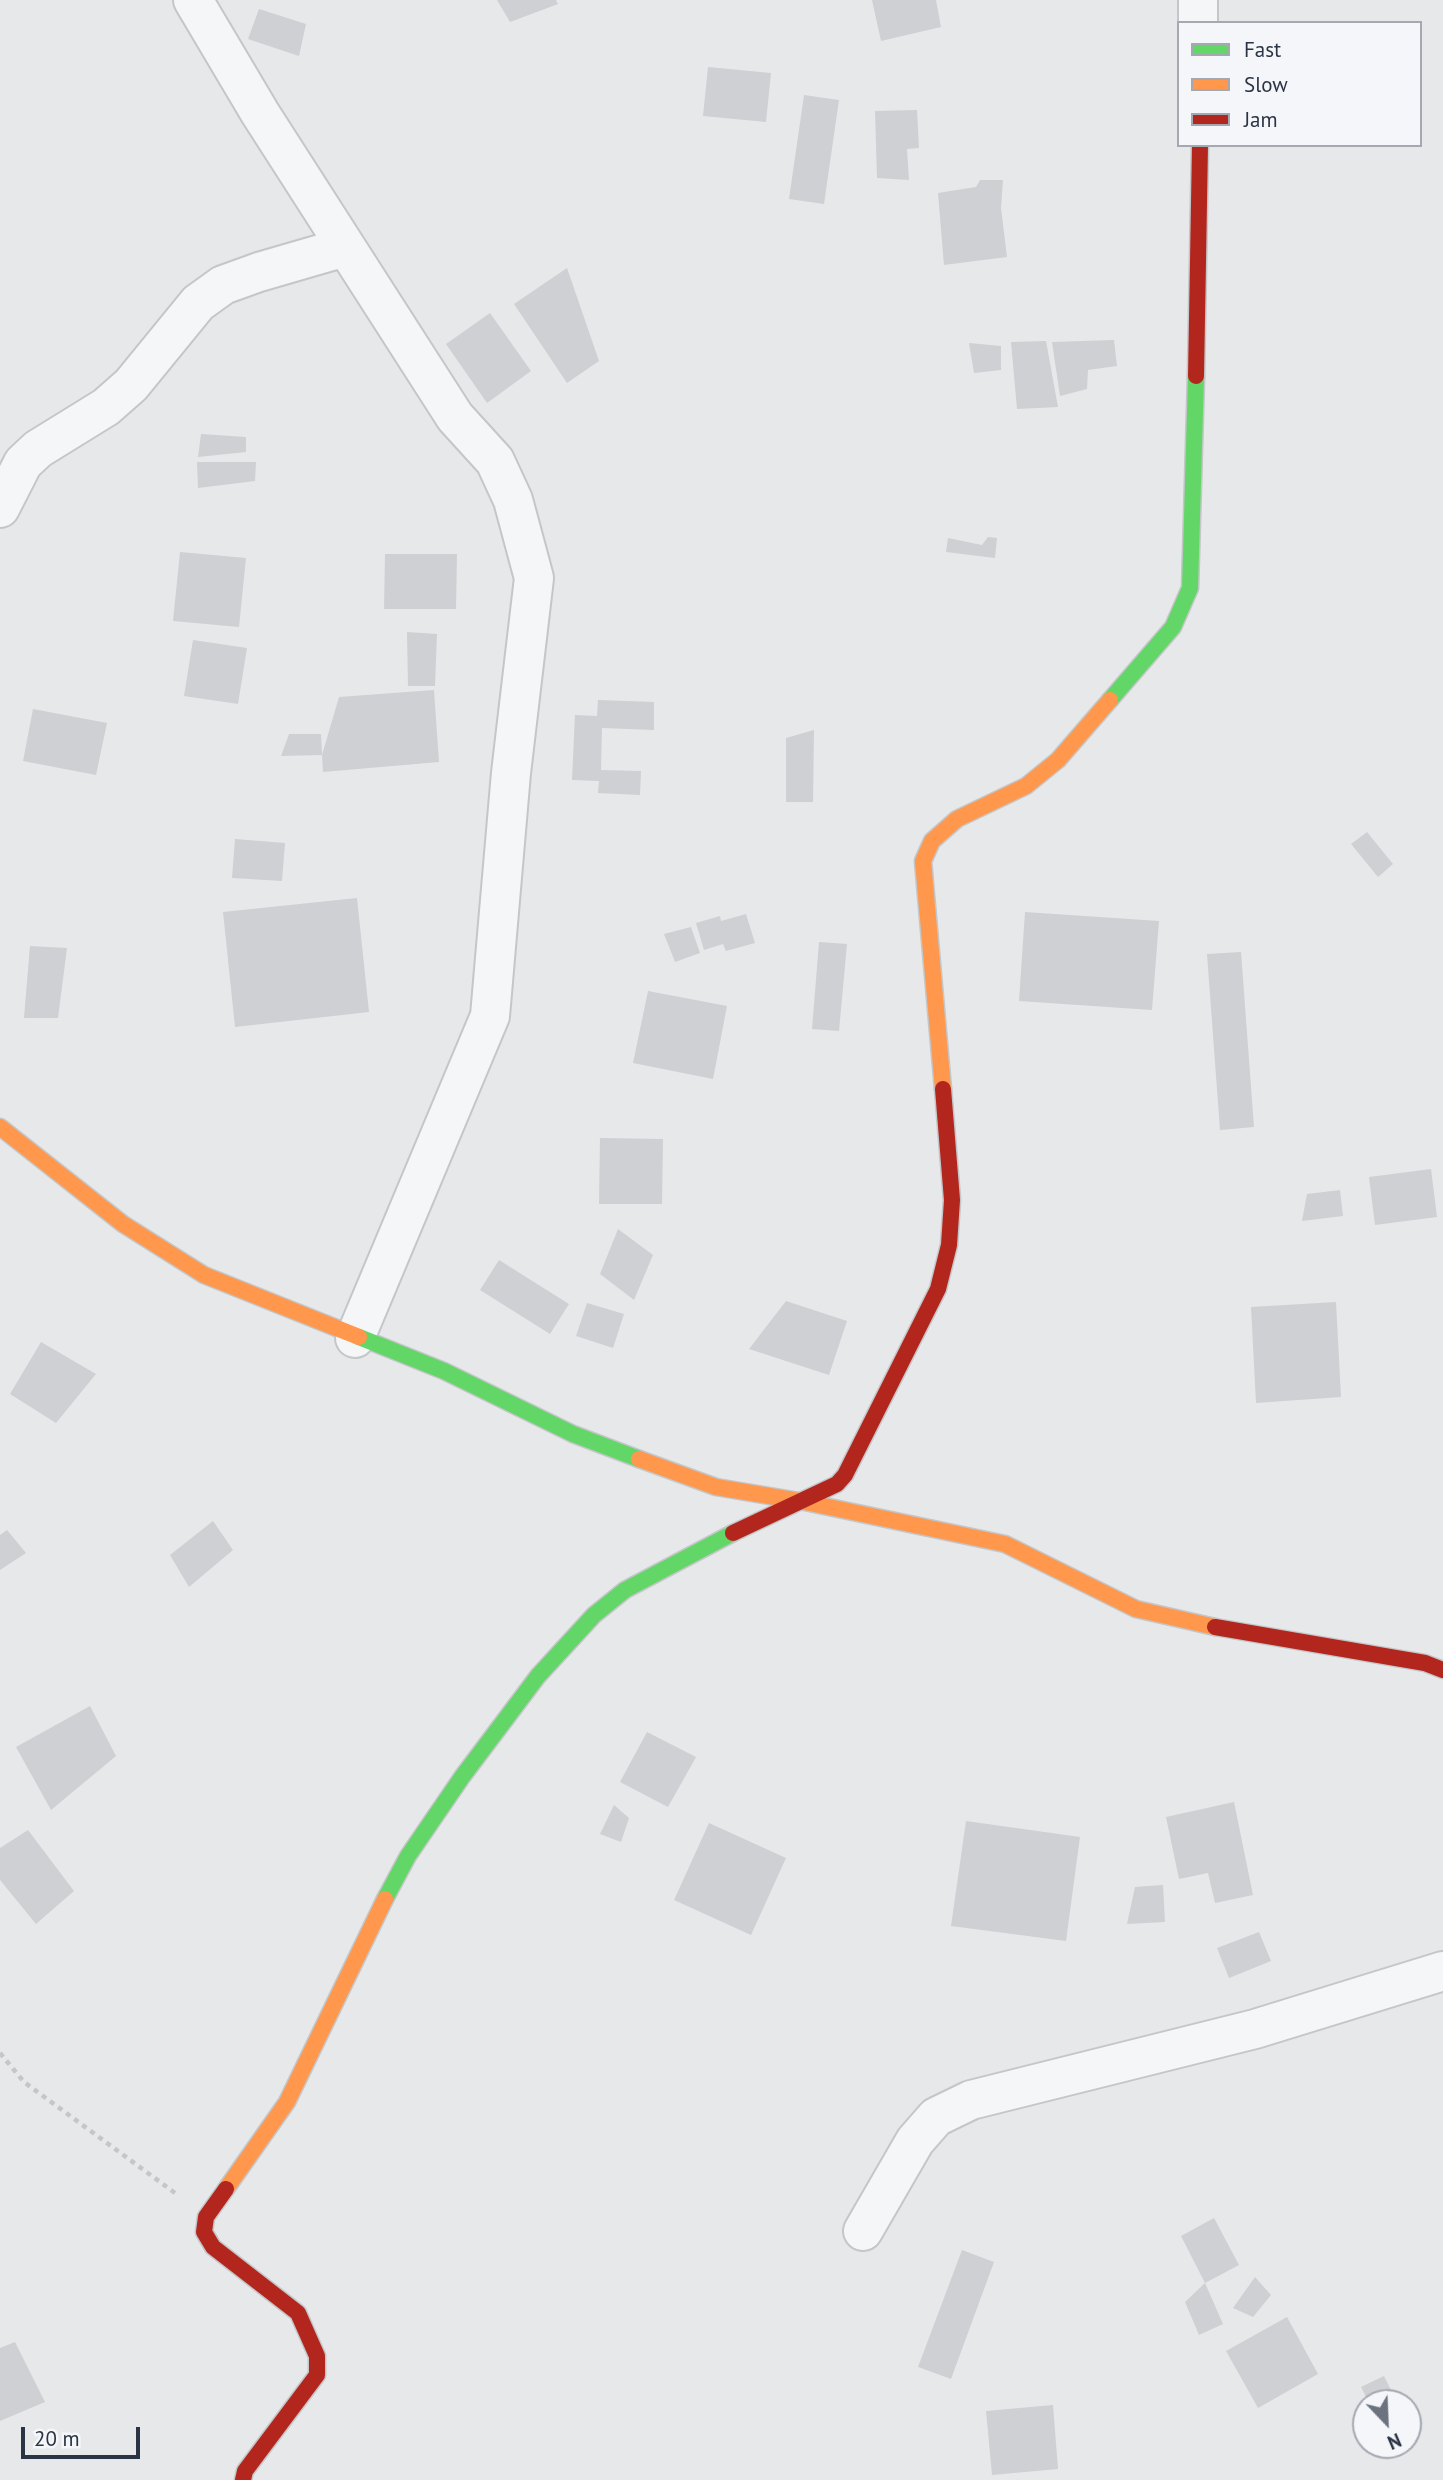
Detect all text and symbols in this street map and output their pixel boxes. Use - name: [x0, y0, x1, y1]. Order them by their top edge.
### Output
- legend: [1177, 21, 1422, 147]
- text: Fast: [1244, 36, 1281, 63]
- text: Slow: [1244, 71, 1288, 98]
- text: Jam: [1244, 106, 1278, 133]
- north arrow: [1352, 2389, 1422, 2459]
- scale bar: [24, 2414, 144, 2458]
- text: 20 m: [34, 2425, 80, 2452]
- text: N: [1384, 2428, 1405, 2455]

